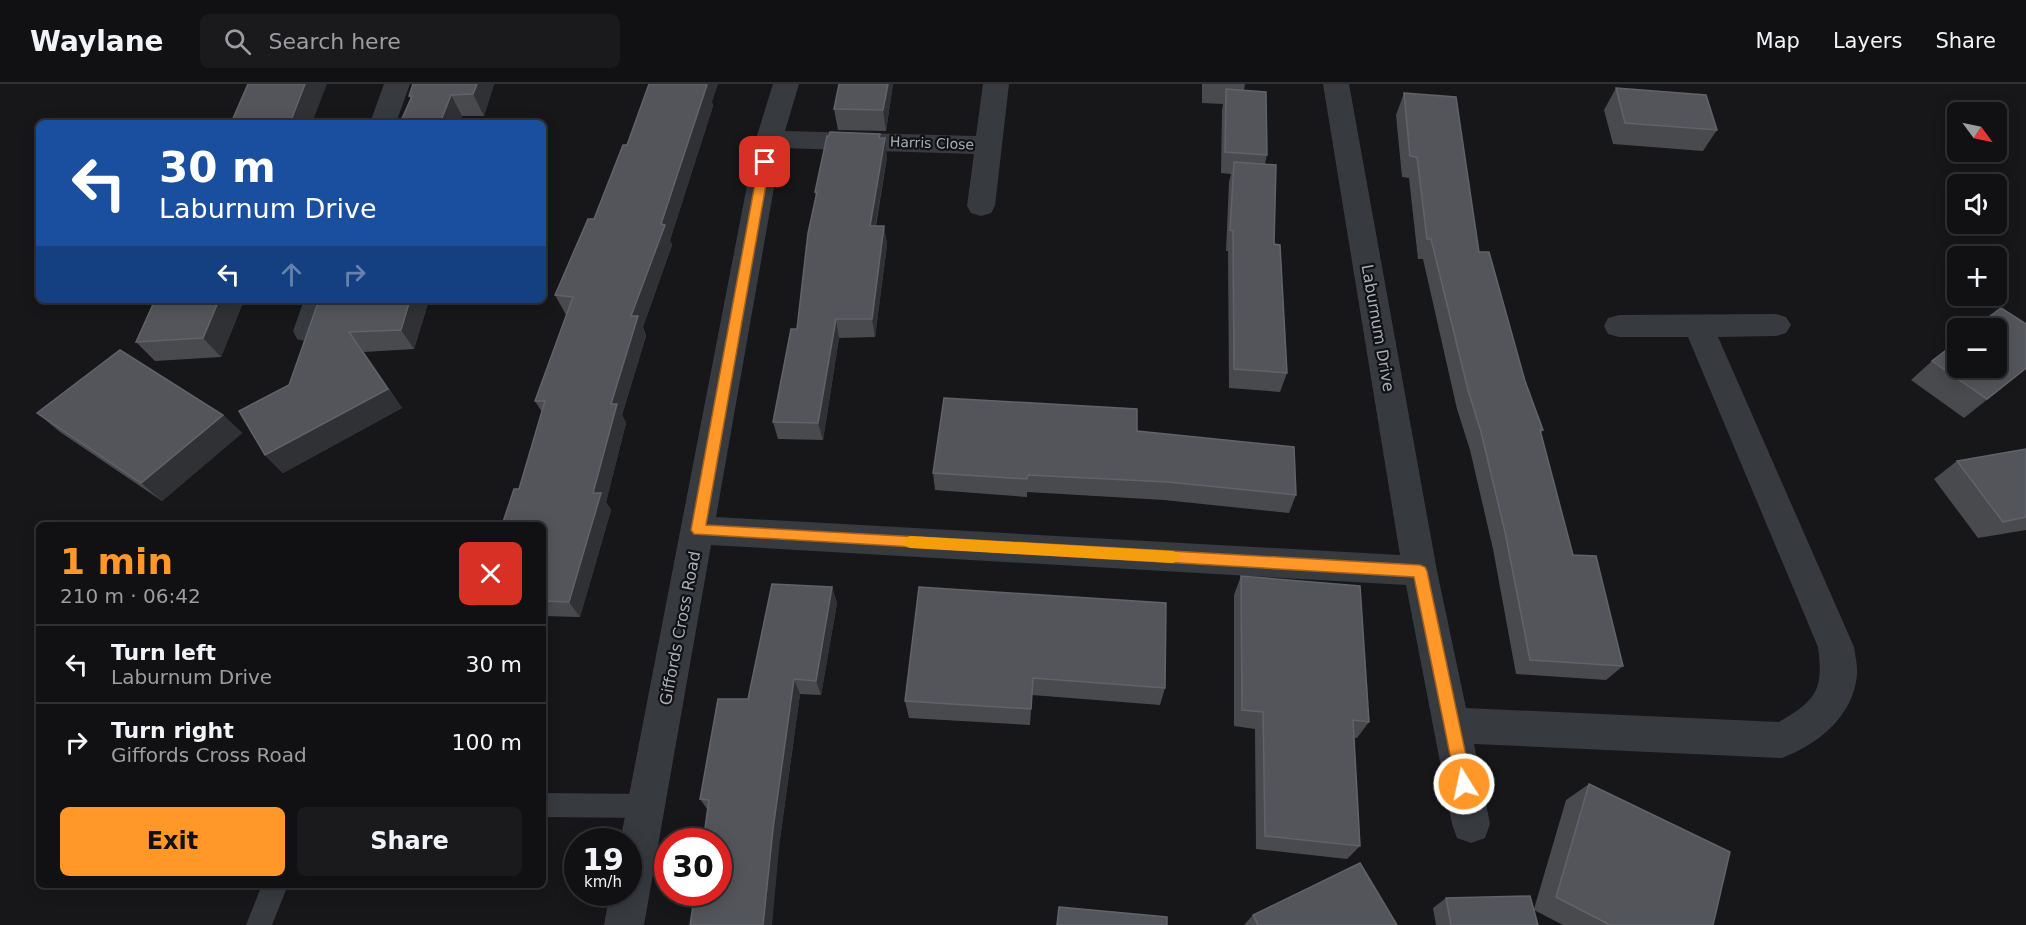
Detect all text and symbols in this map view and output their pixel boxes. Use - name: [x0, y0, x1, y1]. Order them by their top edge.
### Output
- search box: [200, 14, 620, 68]
- text: Waylane: [30, 25, 164, 58]
- icon: search: [221, 25, 254, 58]
- text: Search here: [269, 29, 401, 54]
- text: Map: [1756, 29, 1800, 53]
- text: Layers: [1833, 29, 1902, 53]
- text: Share: [1935, 29, 1996, 53]
- north arrow: [1947, 102, 2007, 162]
- map controls: [1947, 102, 2007, 378]
- street label: Harris Close: [890, 134, 974, 152]
- pin: [739, 136, 790, 187]
- text: 30 m: [159, 143, 276, 192]
- icon: left: [60, 144, 138, 222]
- icon: arrive: [748, 145, 781, 178]
- button: sound: [1947, 174, 2007, 234]
- text: Laburnum Drive: [159, 193, 377, 224]
- button: +: [1947, 246, 2007, 306]
- icon: left: [212, 258, 245, 291]
- icon: ahead: [275, 258, 308, 291]
- icon: right: [338, 258, 371, 291]
- street label: Laburnum Drive: [1357, 263, 1399, 393]
- button: −: [1947, 318, 2007, 378]
- text: 1 min: [60, 541, 173, 582]
- button: close: [459, 542, 522, 605]
- street label: Giffords Cross Road: [656, 549, 704, 707]
- text: 210 m · 06:42: [60, 584, 201, 608]
- text: Turn left: [111, 640, 216, 665]
- icon: left: [60, 648, 93, 681]
- text: 30 m: [466, 652, 522, 677]
- text: Laburnum Drive: [111, 665, 272, 689]
- text: Turn right: [111, 718, 234, 743]
- icon: right: [60, 726, 93, 759]
- text: 100 m: [452, 730, 522, 755]
- text: Giffords Cross Road: [111, 743, 307, 767]
- position arrow: [1432, 752, 1496, 816]
- button: Exit: [60, 807, 285, 876]
- button: Share: [297, 807, 522, 876]
- speed limit sign: 30: [654, 828, 732, 906]
- text: 19: [582, 842, 624, 877]
- text: km/h: [584, 873, 622, 891]

